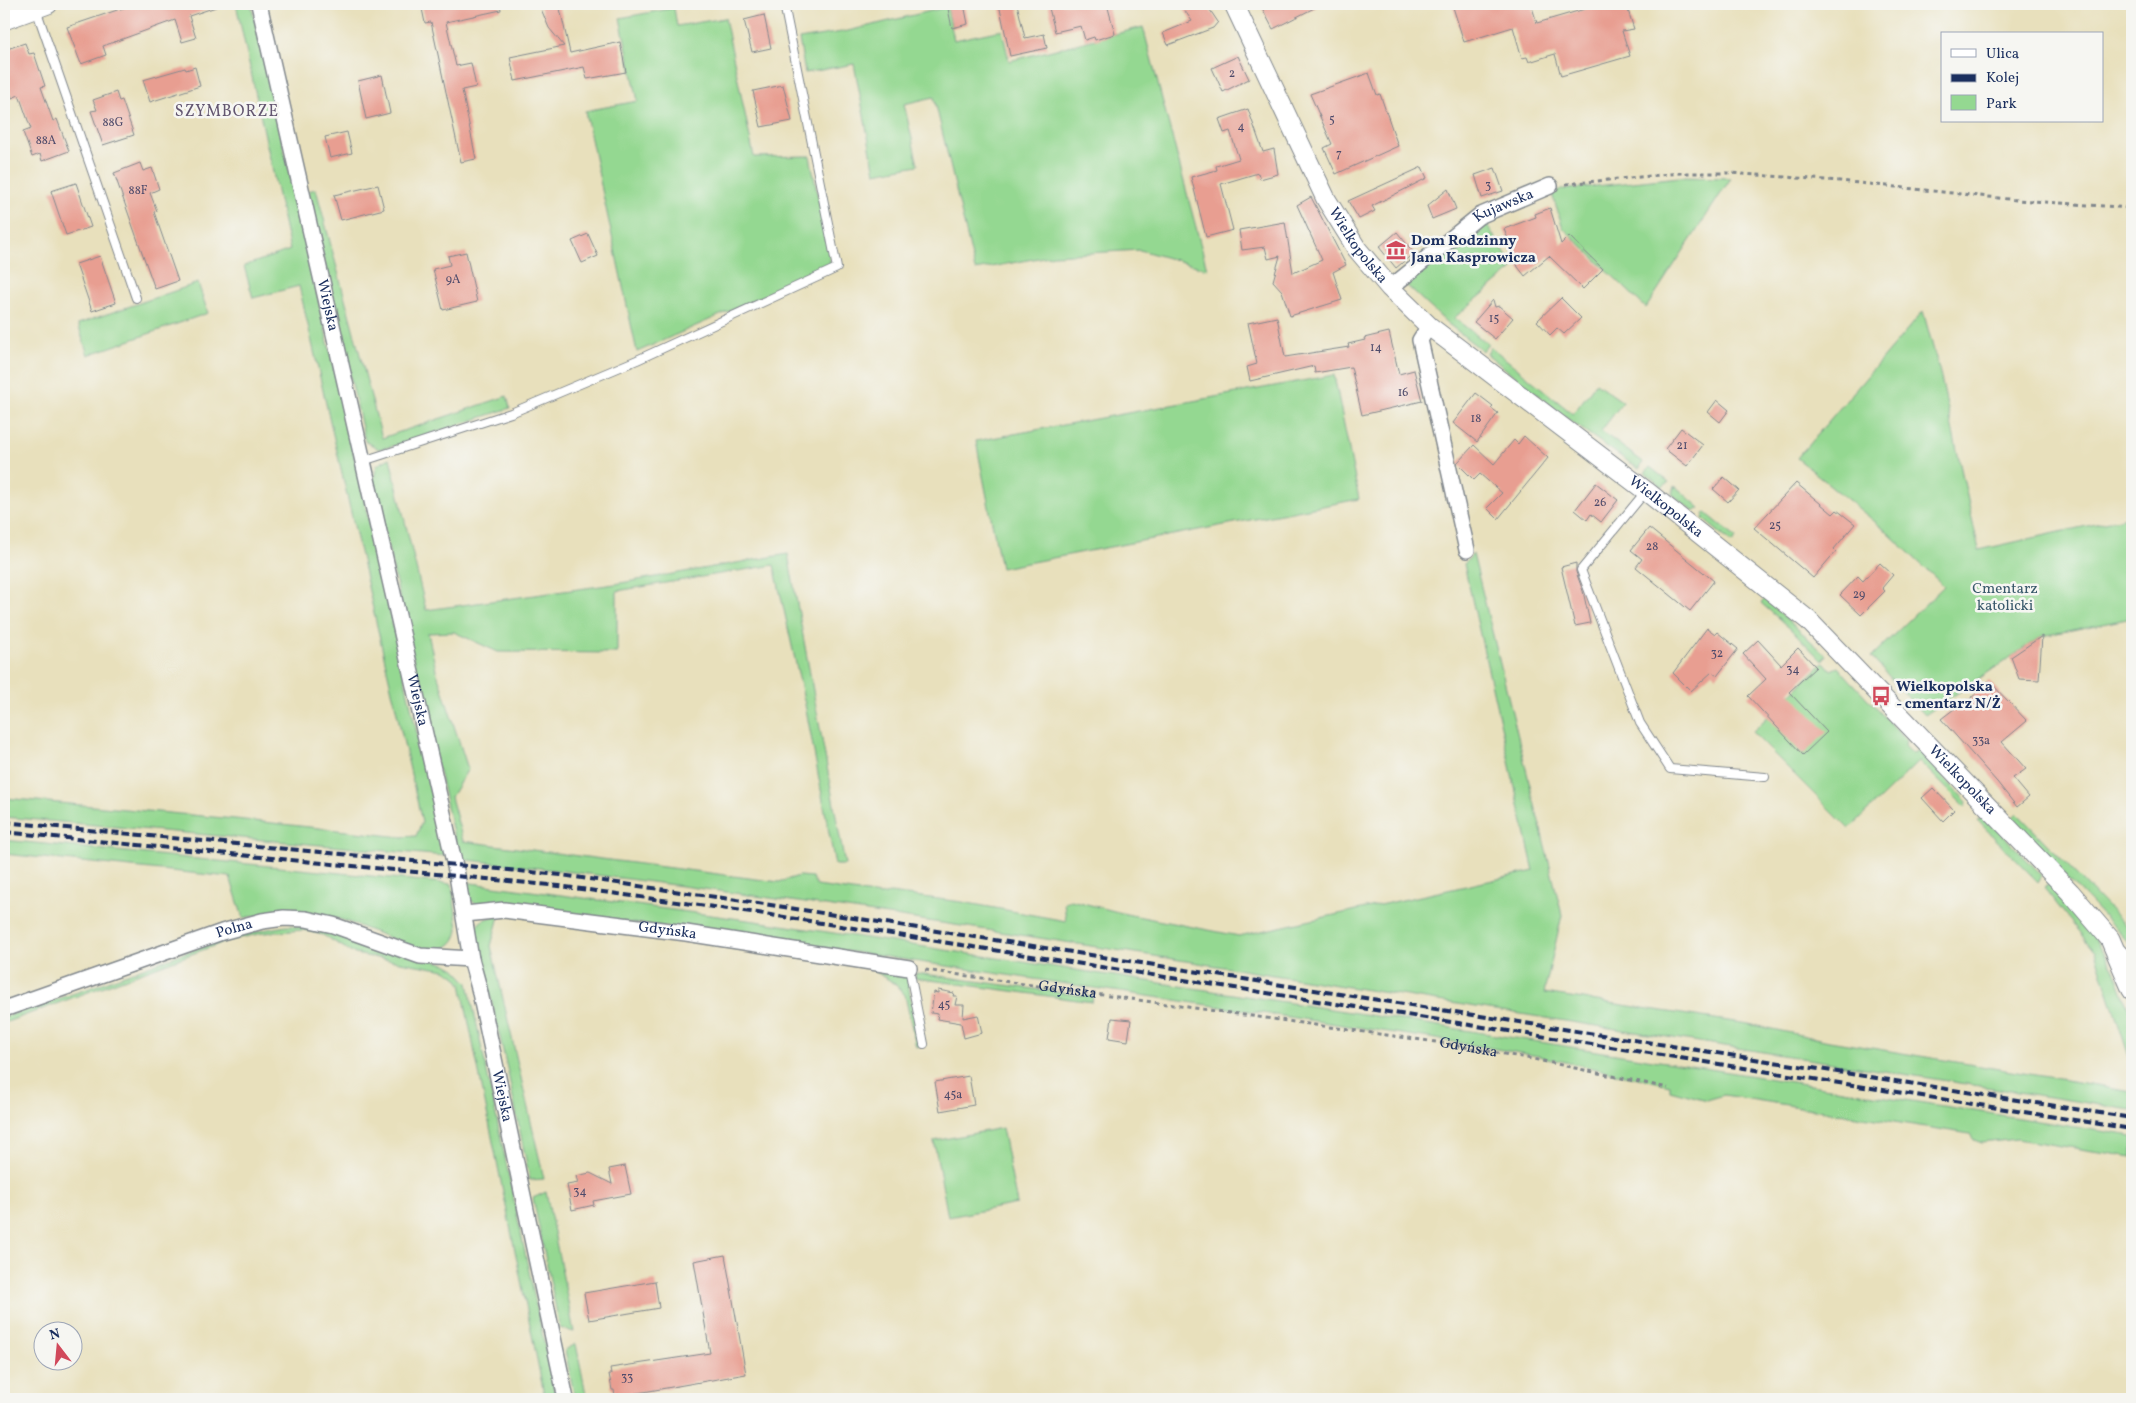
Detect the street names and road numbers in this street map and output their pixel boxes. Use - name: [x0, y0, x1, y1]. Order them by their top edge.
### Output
- street label: Kujawska: [1468, 184, 1537, 227]
- street label: Wielkopolska: [1323, 203, 1392, 288]
- street label: Wiejska: [311, 277, 344, 333]
- street label: Wielkopolska: [1624, 471, 1708, 543]
- street label: Wiejska: [401, 672, 433, 728]
- street label: Wielkopolska: [1924, 741, 2001, 820]
- street label: Polna: [213, 914, 255, 944]
- street label: Gdyńska: [637, 917, 698, 945]
- street label: Gdyńska: [1037, 976, 1098, 1005]
- street label: Gdyńska: [1438, 1032, 1499, 1063]
- street label: Wiejska: [486, 1068, 518, 1124]

